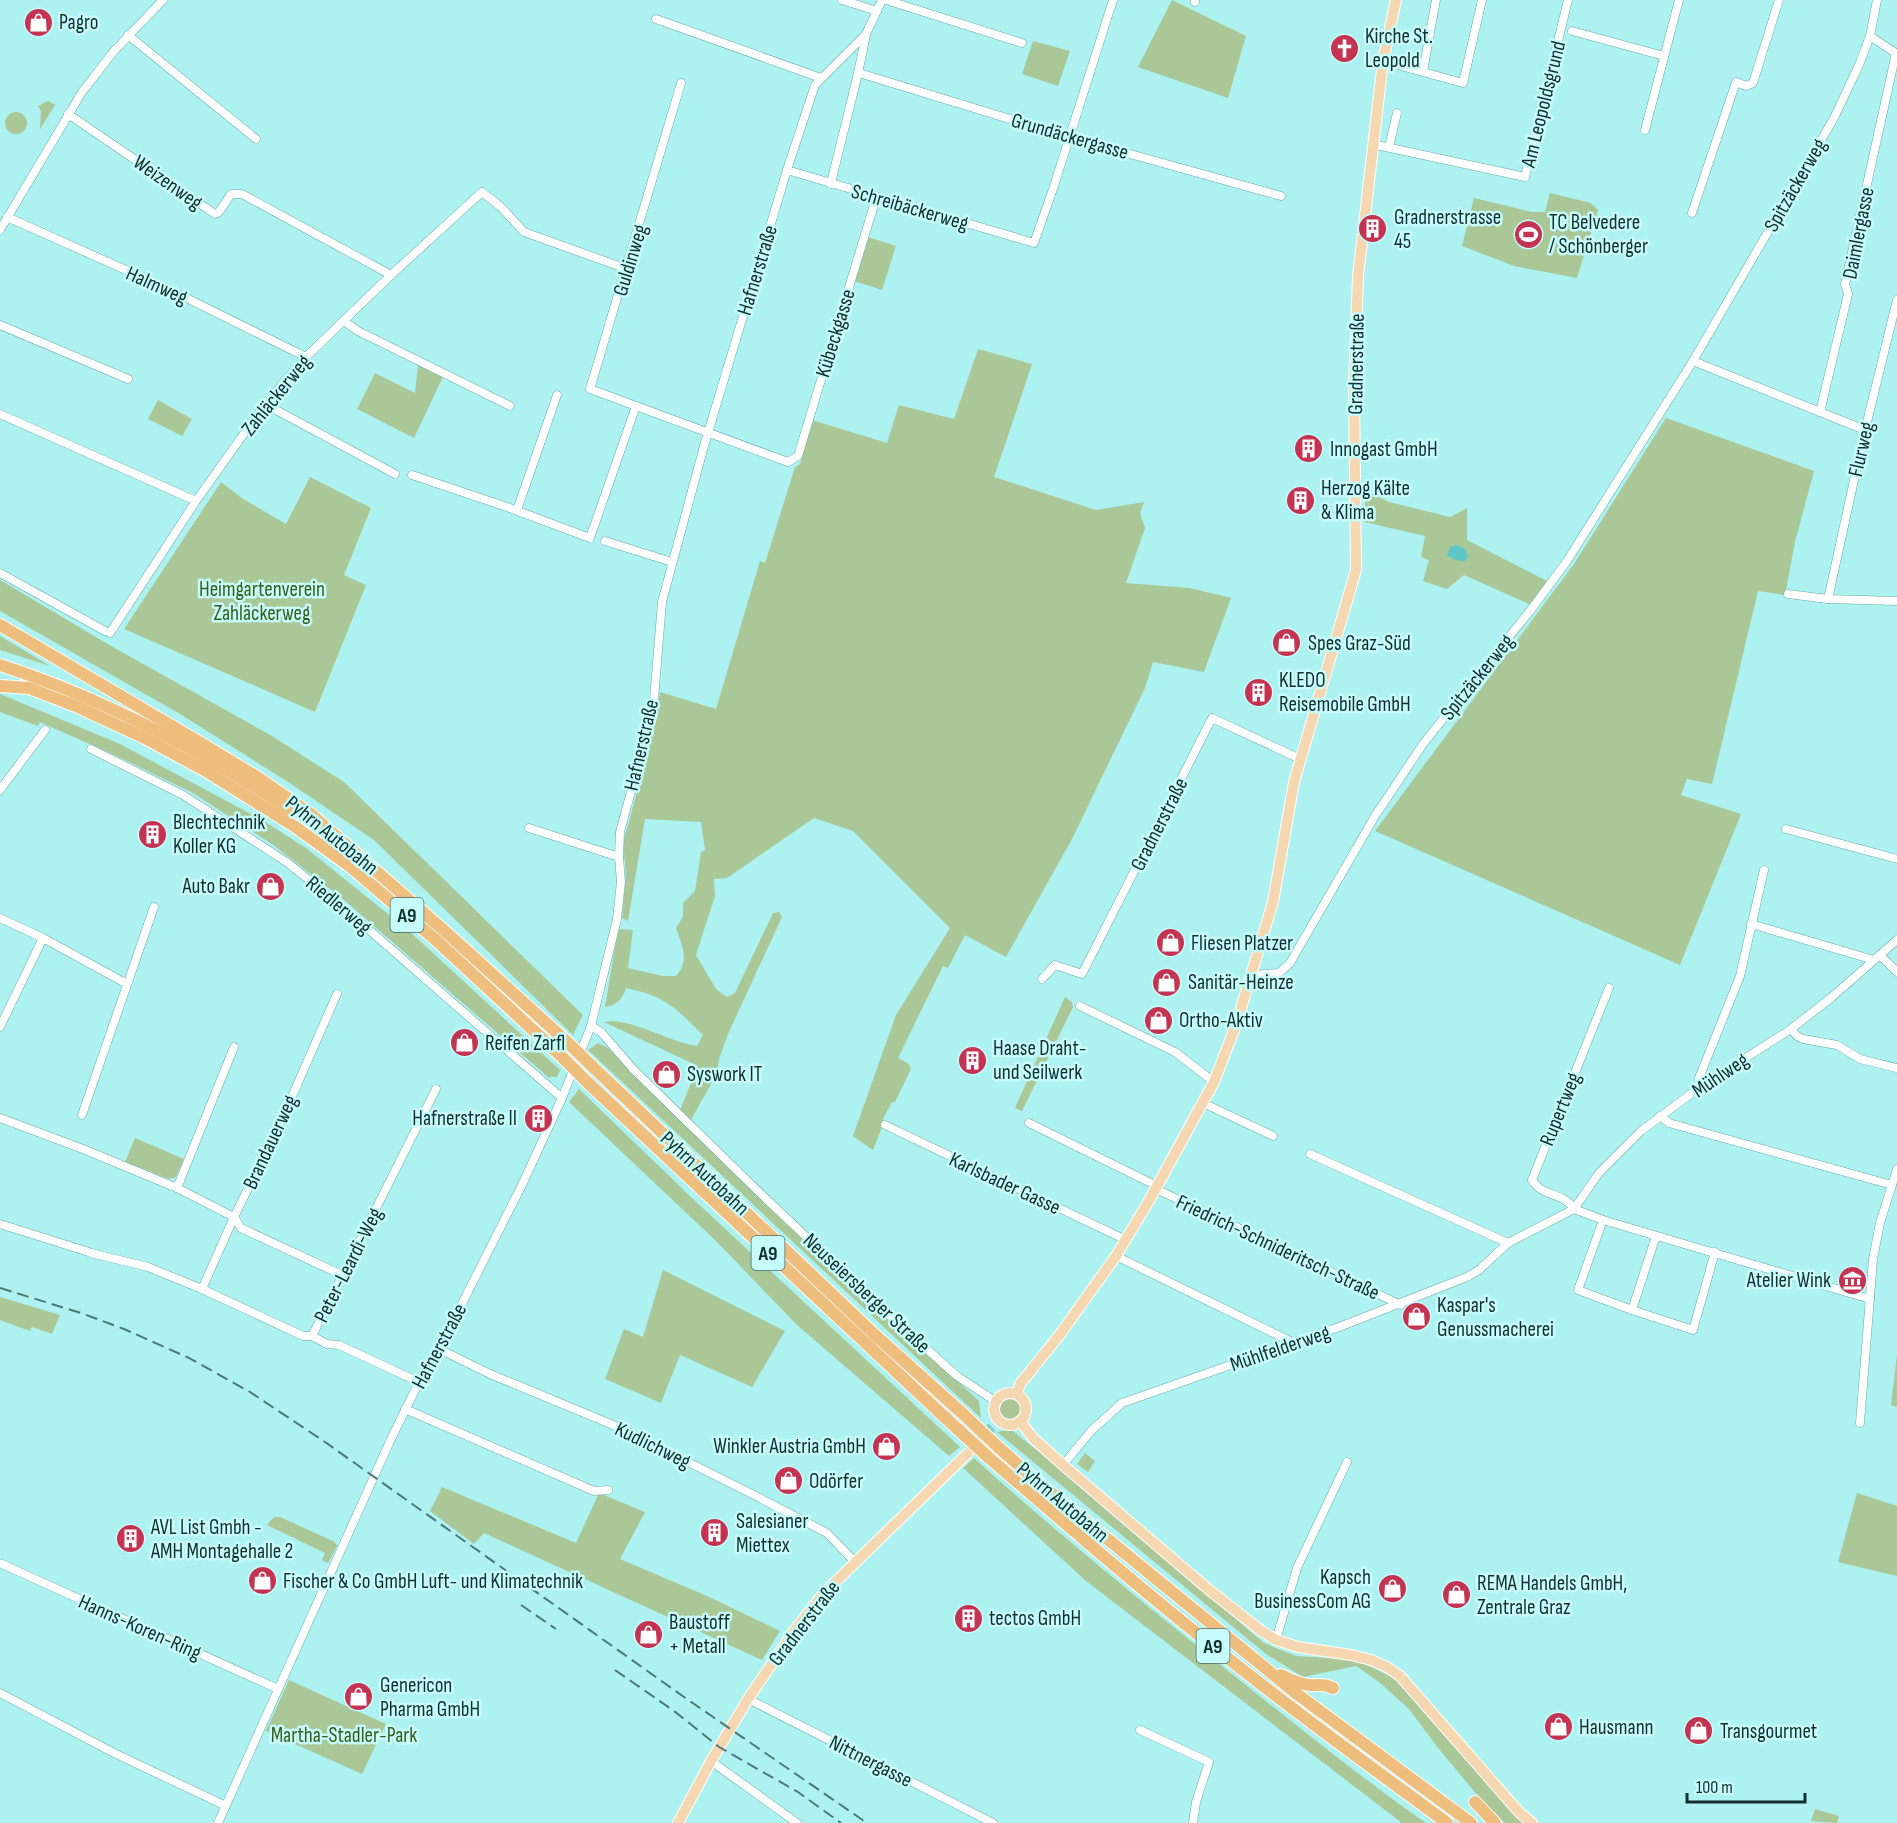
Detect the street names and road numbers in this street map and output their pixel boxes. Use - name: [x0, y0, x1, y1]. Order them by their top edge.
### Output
- street label: Am Leopoldsgrund: [1515, 38, 1571, 171]
- street label: Grundäckergasse: [1008, 108, 1131, 165]
- street label: Spitzäckerweg: [1759, 134, 1832, 236]
- street label: Weizenweg: [128, 150, 207, 215]
- street label: Schreibäckerweg: [848, 179, 971, 236]
- street label: Daimlergasse: [1837, 185, 1880, 281]
- street label: Guldinweg: [608, 221, 653, 299]
- street label: Hafnerstraße: [732, 222, 783, 318]
- street label: Halmweg: [122, 261, 191, 310]
- street label: Kübeckgasse: [810, 286, 861, 380]
- street label: Gradnerstraße: [1343, 313, 1370, 415]
- street label: Zahläckerweg: [236, 350, 317, 441]
- street label: Flurweg: [1843, 419, 1880, 479]
- street label: Spitzäckerweg: [1435, 629, 1520, 725]
- street label: Hafnerstraße: [619, 697, 664, 793]
- street label: Gradnerstraße: [1125, 773, 1194, 875]
- street label: Pyhrn Autobahn: [280, 790, 383, 880]
- street label: Riedlerweg: [301, 871, 377, 940]
- road number: A9: [390, 898, 424, 932]
- street label: Mühlweg: [1687, 1048, 1753, 1103]
- street label: Rupertweg: [1534, 1069, 1586, 1149]
- street label: Brandauerweg: [238, 1091, 303, 1193]
- street label: Pyhrn Autobahn: [655, 1126, 754, 1221]
- street label: Karlsbader Gasse: [945, 1147, 1064, 1220]
- street label: Friedrich-Schnideritsch-Straße: [1172, 1189, 1383, 1306]
- street label: Peter-Leardi-Weg: [309, 1204, 388, 1327]
- street label: Neuseiersberger Straße: [798, 1228, 935, 1359]
- road number: A9: [752, 1236, 784, 1270]
- street label: Hafnerstraße: [407, 1299, 472, 1393]
- street label: Mühlfelderweg: [1227, 1320, 1333, 1377]
- street label: Kudlichweg: [611, 1416, 695, 1474]
- street label: Pyhrn Autobahn: [1012, 1457, 1114, 1548]
- street label: Gradnerstraße: [763, 1576, 845, 1671]
- street label: Hanns-Koren-Ring: [75, 1589, 205, 1666]
- road number: A9: [1196, 1629, 1230, 1663]
- street label: Nittnergasse: [825, 1730, 916, 1793]

